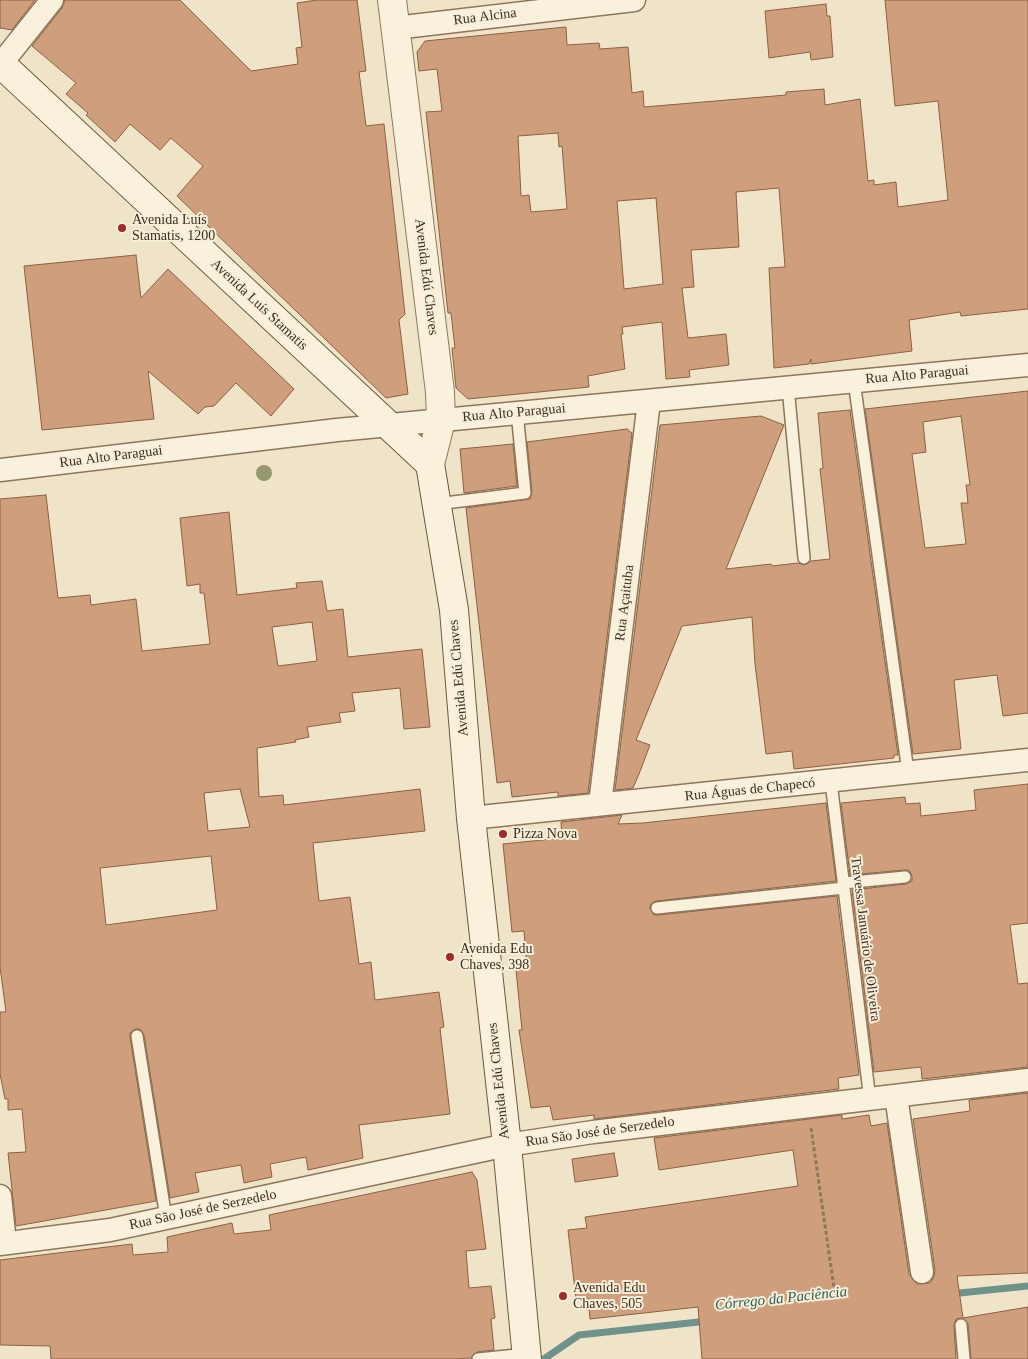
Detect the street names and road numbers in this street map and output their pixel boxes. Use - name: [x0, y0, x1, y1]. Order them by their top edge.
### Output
- street label: Rua Alcina: [453, 5, 517, 29]
- street label: Avenida Edú Chaves: [411, 218, 441, 336]
- street label: Avenida Luís Stamatis: [207, 256, 311, 354]
- street label: Rua Alto Paraguai: [865, 362, 969, 388]
- street label: Rua Alto Paraguai: [462, 400, 566, 426]
- street label: Rua Alto Paraguai: [59, 442, 163, 472]
- street label: Rua Açaituba: [612, 564, 638, 642]
- street label: Avenida Edú Chaves: [446, 619, 472, 737]
- street label: Rua Águas de Chapecó: [684, 775, 816, 805]
- street label: Travessa Januário de Oliveira: [847, 855, 883, 1023]
- street label: Avenida Edú Chaves: [485, 1022, 513, 1140]
- street label: Rua São José de Serzedelo: [525, 1113, 675, 1151]
- street label: Rua São José de Serzedelo: [128, 1186, 278, 1234]

